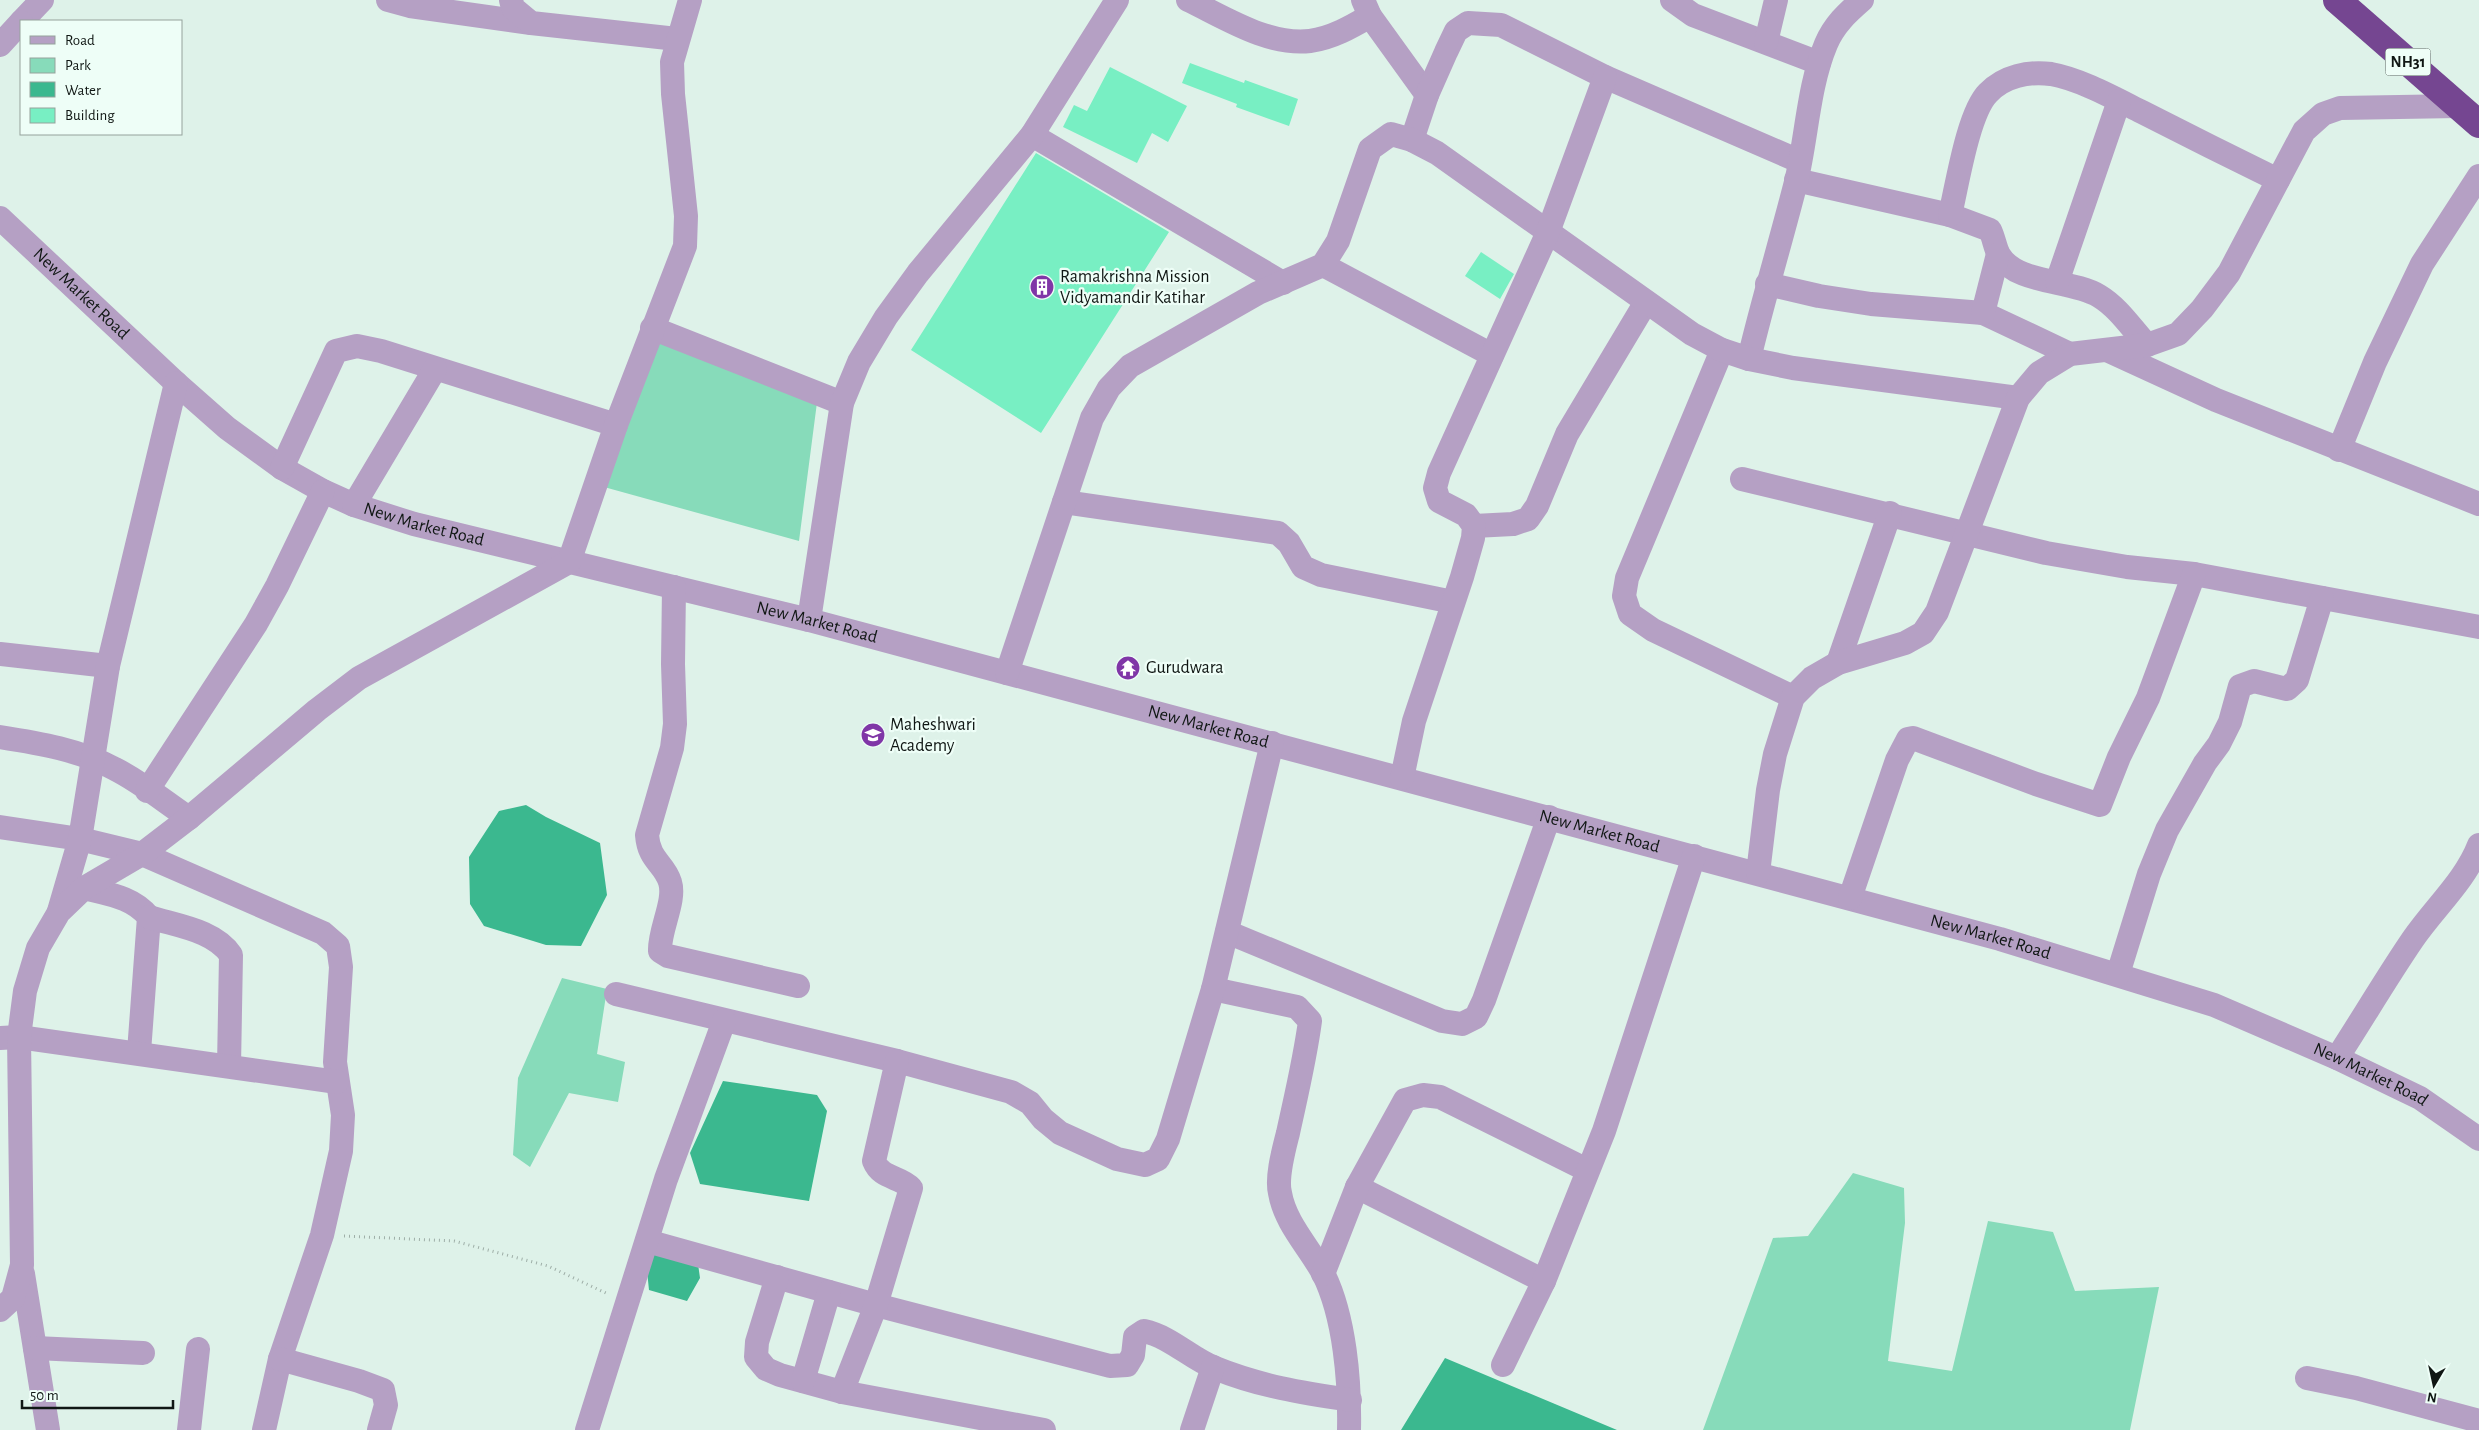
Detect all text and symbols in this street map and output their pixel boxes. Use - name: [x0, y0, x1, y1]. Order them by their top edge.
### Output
- legend: [20, 20, 182, 135]
- text: Road: [65, 33, 95, 48]
- road number: NH31: [2386, 48, 2430, 76]
- text: Park: [65, 58, 91, 73]
- text: Water: [65, 83, 101, 98]
- text: Building: [65, 108, 115, 123]
- street label: New Market Road: [30, 245, 132, 343]
- place label: Ramakrishna Mission Vidyamandir Katihar: [1060, 268, 1209, 307]
- building icon: Ramakrishna Mission Vidyamandir Katihar: [1029, 274, 1055, 300]
- street label: New Market Road: [361, 500, 486, 550]
- street label: New Market Road: [755, 599, 879, 647]
- temple icon: Gurudwara: [1115, 655, 1141, 681]
- place label: Gurudwara: [1146, 659, 1224, 677]
- street label: New Market Road: [1146, 702, 1271, 752]
- place label: Maheshwari Academy: [890, 716, 976, 755]
- school or university icon: Maheshwari Academy: [860, 722, 886, 748]
- street label: New Market Road: [1537, 807, 1662, 856]
- street label: New Market Road: [1928, 912, 2053, 963]
- street label: New Market Road: [2311, 1040, 2431, 1110]
- north arrow: [2409, 1360, 2459, 1410]
- scale bar: [22, 1378, 174, 1410]
- text: 50 m: [30, 1388, 59, 1403]
- text: N: [2426, 1389, 2438, 1405]

